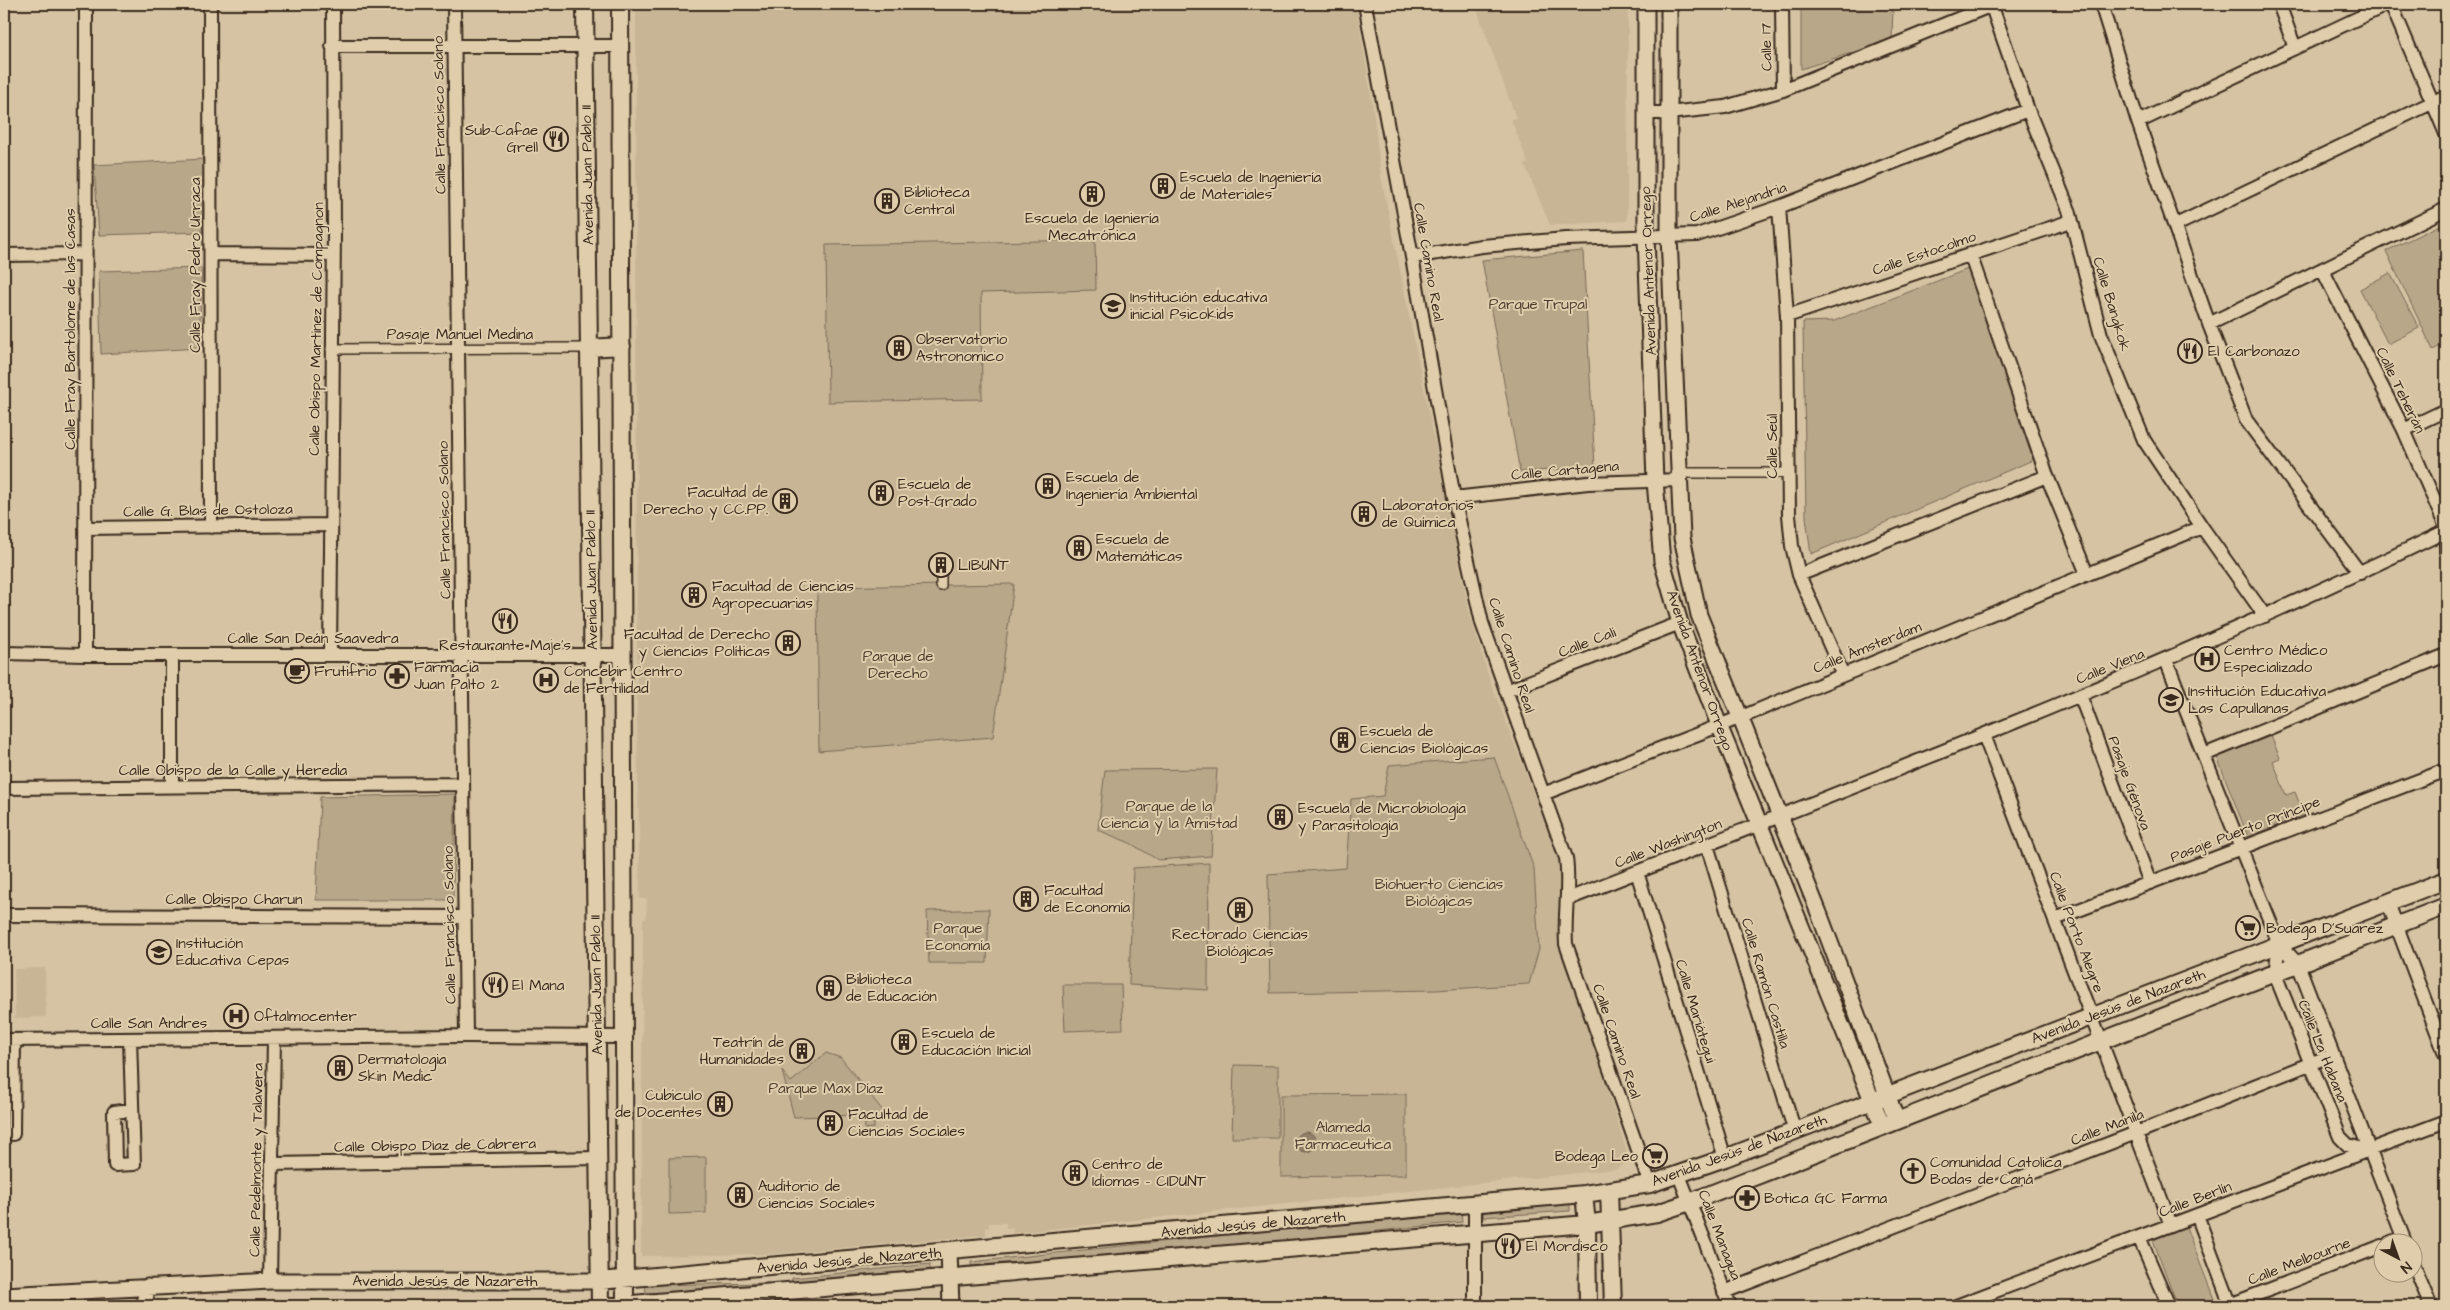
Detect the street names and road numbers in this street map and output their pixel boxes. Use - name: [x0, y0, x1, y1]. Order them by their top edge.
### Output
- street label: Calle 17: [1756, 23, 1777, 71]
- street label: Calle Francisco Solano: [428, 35, 451, 194]
- street label: Avenida Juan Pablo II: [576, 105, 599, 245]
- street label: Calle Fray Pedro Urraca: [185, 177, 207, 353]
- street label: Calle Alejandria: [1687, 177, 1790, 228]
- street label: Avenida Antenor Orrego: [1635, 186, 1663, 356]
- street label: Calle Camino Real: [1408, 201, 1449, 323]
- street label: Calle Obispo Martinez de Compagnon: [304, 202, 330, 456]
- street label: Calle Fray Bartolome de las Casas: [60, 208, 82, 450]
- street label: Calle Estocolmo: [1869, 226, 1979, 281]
- street label: Calle Bangkok: [2086, 254, 2136, 354]
- street label: Pasaje Manuel Medina: [387, 324, 534, 345]
- street label: Calle Teherán: [2371, 344, 2431, 437]
- street label: Calle Seúl: [1762, 414, 1783, 478]
- street label: Calle Francisco Solano: [433, 440, 456, 599]
- street label: Calle Cartagena: [1510, 455, 1620, 487]
- street label: Calle G. Blas de Ostoloza: [123, 499, 293, 522]
- street label: Avenida Juan Pablo II: [580, 510, 603, 650]
- street label: Avenida Antenor Orrego: [1660, 587, 1738, 754]
- street label: Calle Camino Real: [1483, 595, 1540, 715]
- street label: Calle Ámsterdam: [1810, 616, 1925, 679]
- street label: Calle Cali: [1555, 622, 1620, 663]
- street label: Calle San Deán Saavedra: [227, 628, 399, 649]
- street label: Calle Viena: [2073, 643, 2148, 690]
- street label: Pasaje Génova: [2103, 733, 2156, 834]
- street label: Calle Obispo de la Calle y Heredia: [119, 760, 348, 782]
- street label: Pasaje Puerto Príncipe: [2167, 791, 2323, 868]
- street label: Calle Washington: [1612, 813, 1726, 875]
- street label: Calle Francisco Solano: [438, 845, 461, 1004]
- street label: Calle Porto Alegre: [2043, 869, 2109, 996]
- street label: Calle Obispo Charun: [165, 889, 303, 910]
- street label: Avenida Juan Pablo II: [585, 915, 608, 1055]
- street label: Calle Ramón Castilla: [1736, 915, 1795, 1051]
- street label: Calle Mariátegui: [1669, 957, 1721, 1066]
- street label: Avenida Jesús de Nazareth: [2028, 963, 2209, 1049]
- street label: Calle Camino Real: [1587, 981, 1646, 1101]
- street label: Calle La Habana: [2292, 997, 2353, 1106]
- street label: Calle San Andres: [91, 1013, 208, 1034]
- street label: Calle Pedelmonte y Talavera: [244, 1063, 270, 1257]
- street label: Calle Manila: [2068, 1104, 2147, 1151]
- street label: Avenida Jesús de Nazareth: [1649, 1109, 1830, 1192]
- street label: Calle Obispo Diaz de Cabrera: [334, 1133, 537, 1158]
- street label: Calle Berlín: [2156, 1176, 2235, 1223]
- street label: Calle Managua: [1692, 1187, 1747, 1284]
- street label: Avenida Jesús de Nazareth: [1160, 1206, 1347, 1243]
- street label: Calle Melbourne: [2245, 1232, 2354, 1291]
- street label: Avenida Jesús de Nazareth: [756, 1242, 943, 1279]
- street label: Avenida Jesús de Nazareth: [352, 1271, 538, 1292]

